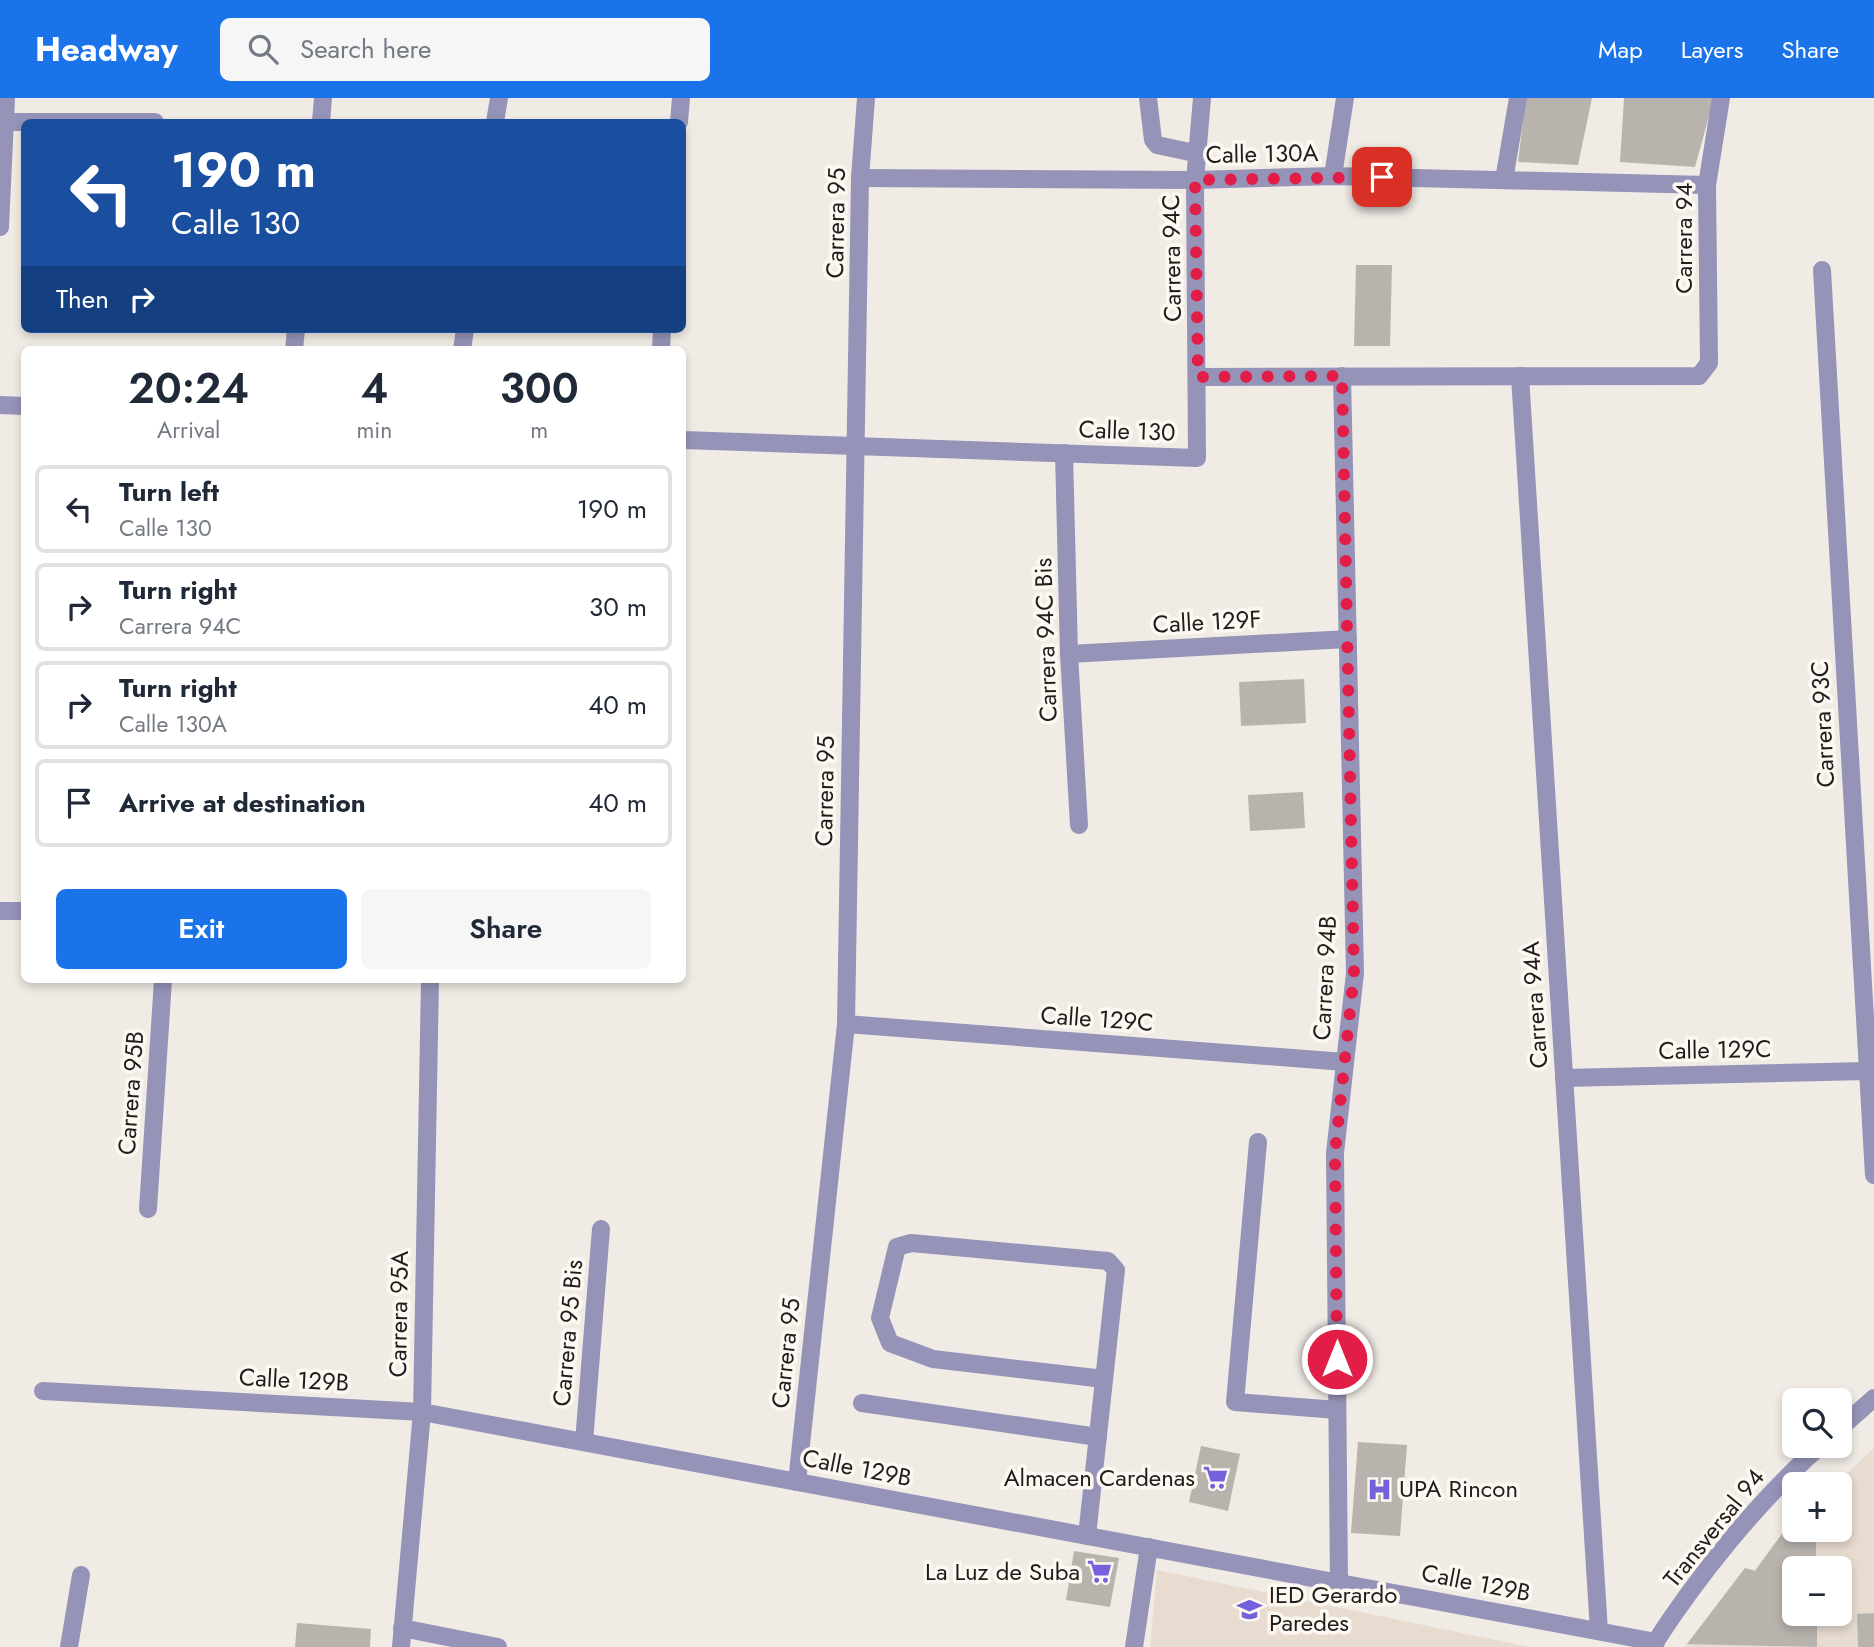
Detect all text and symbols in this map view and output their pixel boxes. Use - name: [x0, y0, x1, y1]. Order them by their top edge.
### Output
- search box: [220, 18, 710, 81]
- text: Headway: [35, 26, 178, 73]
- icon: search: [244, 30, 282, 68]
- text: Search here: [300, 30, 431, 68]
- text: Map: [1598, 32, 1643, 67]
- text: Layers: [1681, 32, 1743, 67]
- text: Share: [1781, 32, 1839, 67]
- text: 190 m: [171, 135, 316, 205]
- street label: Calle 130A: [1205, 135, 1319, 172]
- icon: left: [56, 147, 147, 238]
- pin: [1352, 147, 1412, 207]
- icon: arrive: [1363, 158, 1401, 196]
- street label: Carrera 95: [817, 167, 854, 279]
- street label: Carrera 94: [1666, 182, 1701, 294]
- street label: Carrera 94C: [1153, 194, 1190, 322]
- text: Calle 130: [171, 200, 300, 246]
- text: Then: [56, 280, 109, 318]
- icon: right: [123, 280, 161, 318]
- text: 20:24: [128, 358, 249, 419]
- text: 4: [360, 358, 388, 419]
- text: 300: [500, 358, 579, 419]
- street label: Calle 130: [1078, 411, 1176, 450]
- text: Arrival: [157, 413, 220, 447]
- text: min: [356, 413, 392, 447]
- text: m: [530, 413, 548, 447]
- text: Turn left: [119, 473, 219, 511]
- icon: left: [60, 490, 98, 528]
- text: 190 m: [577, 490, 647, 528]
- text: Calle 130: [119, 511, 212, 545]
- street label: Carrera 94C Bis: [1025, 557, 1066, 723]
- text: Turn right: [119, 571, 237, 609]
- icon: right: [60, 588, 98, 626]
- text: 30 m: [589, 588, 647, 626]
- street label: Calle 129F: [1152, 601, 1262, 642]
- text: Carrera 94C: [119, 609, 241, 643]
- street label: Carrera 93C: [1802, 660, 1843, 788]
- text: Turn right: [119, 669, 237, 707]
- icon: right: [60, 686, 98, 724]
- text: 40 m: [588, 686, 647, 724]
- text: Calle 130A: [119, 707, 227, 741]
- street label: Carrera 95: [806, 735, 843, 847]
- icon: arrive: [60, 784, 98, 822]
- text: Arrive at destination: [119, 784, 366, 822]
- text: 40 m: [588, 784, 647, 822]
- button: Exit: [56, 889, 347, 969]
- button: Share: [361, 889, 651, 969]
- street label: Carrera 94B: [1304, 915, 1345, 1041]
- street label: Carrera 94A: [1513, 940, 1556, 1070]
- street label: Calle 129C: [1039, 997, 1155, 1040]
- street label: Carrera 95B: [109, 1030, 152, 1156]
- street label: Calle 129C: [1658, 1031, 1772, 1068]
- street label: Carrera 95A: [380, 1250, 417, 1378]
- street label: Carrera 95 Bis: [544, 1258, 591, 1408]
- street label: Carrera 95: [762, 1296, 809, 1410]
- position arrow: [1300, 1322, 1374, 1396]
- street label: Calle 129B: [238, 1359, 350, 1400]
- map controls: [1782, 1388, 1852, 1626]
- button: search: [1782, 1388, 1852, 1458]
- street label: Calle 129B: [800, 1440, 915, 1495]
- place label: Almacen Cardenas: [1004, 1460, 1195, 1495]
- street label: Transversal 94: [1655, 1461, 1772, 1595]
- supermarket icon: Almacen Cardenas: [1201, 1464, 1229, 1492]
- place label: UPA Rincon: [1399, 1471, 1518, 1506]
- button: +: [1782, 1472, 1852, 1542]
- hospital icon: UPA Rincon: [1365, 1475, 1393, 1503]
- place label: La Luz de Suba: [925, 1554, 1080, 1589]
- street label: Calle 129B: [1419, 1555, 1534, 1610]
- button: −: [1782, 1556, 1852, 1626]
- supermarket icon: La Luz de Suba: [1086, 1558, 1114, 1586]
- place label: IED Gerardo Paredes: [1269, 1577, 1397, 1640]
- school or university icon: IED Gerardo Paredes: [1235, 1595, 1263, 1623]

